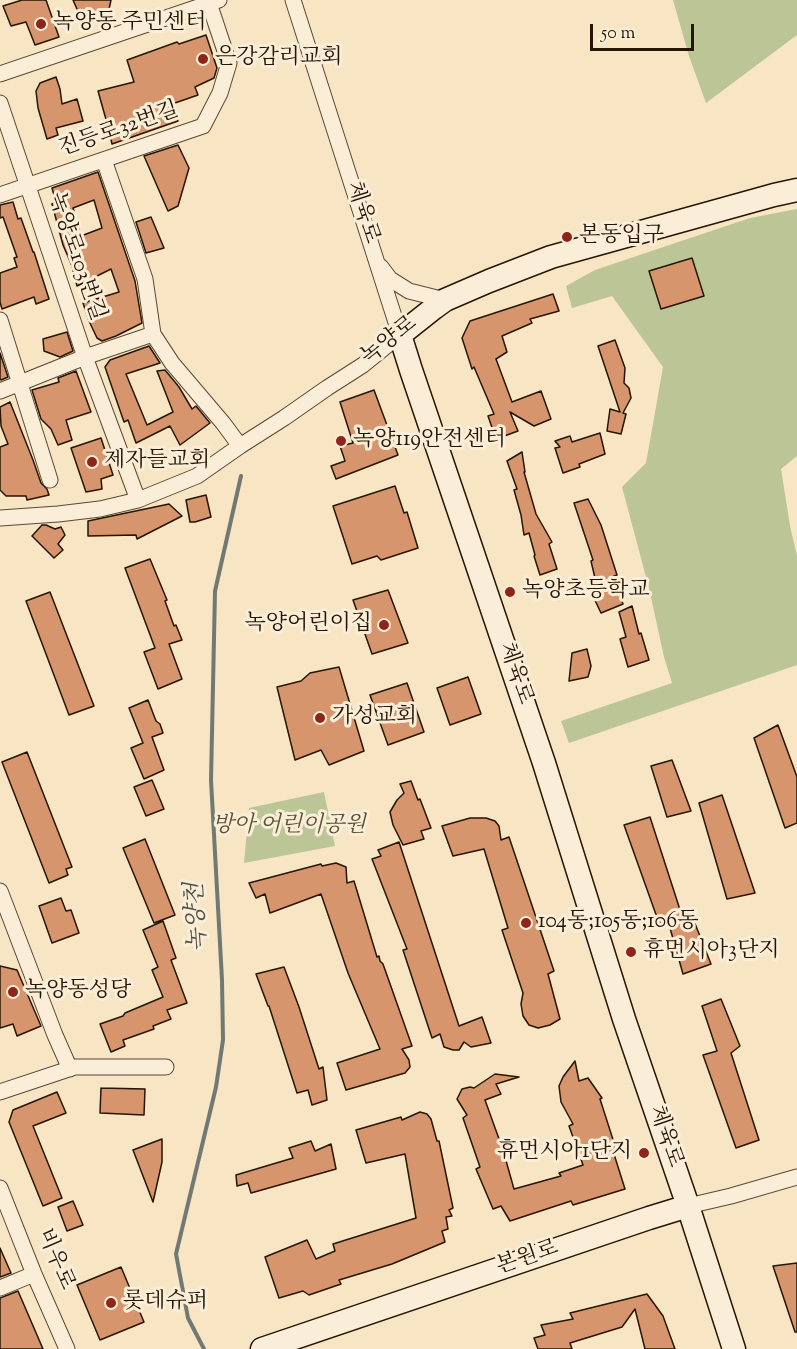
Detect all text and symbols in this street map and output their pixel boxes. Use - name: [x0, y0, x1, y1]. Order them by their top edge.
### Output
- place label: 녹양동 주민센터: [53, 11, 206, 37]
- scale bar: [593, 12, 696, 50]
- marker: 녹양동 주민센터: [34, 17, 48, 31]
- text: 50 m: [601, 21, 635, 47]
- place label: 은강감리교회: [215, 46, 343, 72]
- marker: 은강감리교회: [196, 52, 210, 66]
- street label: 진등로32번길: [55, 98, 183, 164]
- street label: 체육로: [339, 179, 383, 247]
- street label: 녹양로103번길: [41, 189, 109, 325]
- place label: 본동입구: [579, 224, 664, 250]
- marker: 본동입구: [560, 230, 574, 244]
- street label: 녹양로: [357, 312, 423, 372]
- place label: 녹양119안전센터: [353, 428, 506, 454]
- marker: 녹양119안전센터: [334, 434, 348, 448]
- place label: 제자들교회: [104, 449, 210, 475]
- marker: 제자들교회: [85, 455, 99, 469]
- place label: 녹양초등학교: [522, 579, 650, 605]
- marker: 녹양초등학교: [503, 585, 517, 599]
- place label: 녹양어린이집: [244, 612, 372, 638]
- marker: 녹양어린이집: [377, 618, 391, 632]
- street label: 체육로: [491, 640, 537, 708]
- place label: 가성교회: [332, 705, 417, 731]
- marker: 가성교회: [313, 711, 327, 725]
- park label: 방아 어린이공원: [212, 814, 366, 840]
- water label: 녹양천: [183, 882, 215, 952]
- place label: 104동;105동;106동: [538, 910, 698, 936]
- marker: 104동;105동;106동: [519, 916, 533, 930]
- place label: 휴먼시아3단지: [643, 939, 779, 965]
- marker: 휴먼시아3단지: [624, 945, 638, 959]
- place label: 녹양동성당: [25, 979, 131, 1005]
- marker: 녹양동성당: [6, 985, 20, 999]
- street label: 체육로: [641, 1103, 687, 1171]
- place label: 휴먼시아1단지: [497, 1140, 632, 1166]
- marker: 휴먼시아1단지: [637, 1146, 651, 1160]
- street label: 비우로: [29, 1225, 79, 1295]
- street label: 본원로: [494, 1236, 562, 1282]
- place label: 롯데슈퍼: [123, 1290, 208, 1316]
- marker: 롯데슈퍼: [104, 1296, 118, 1310]

